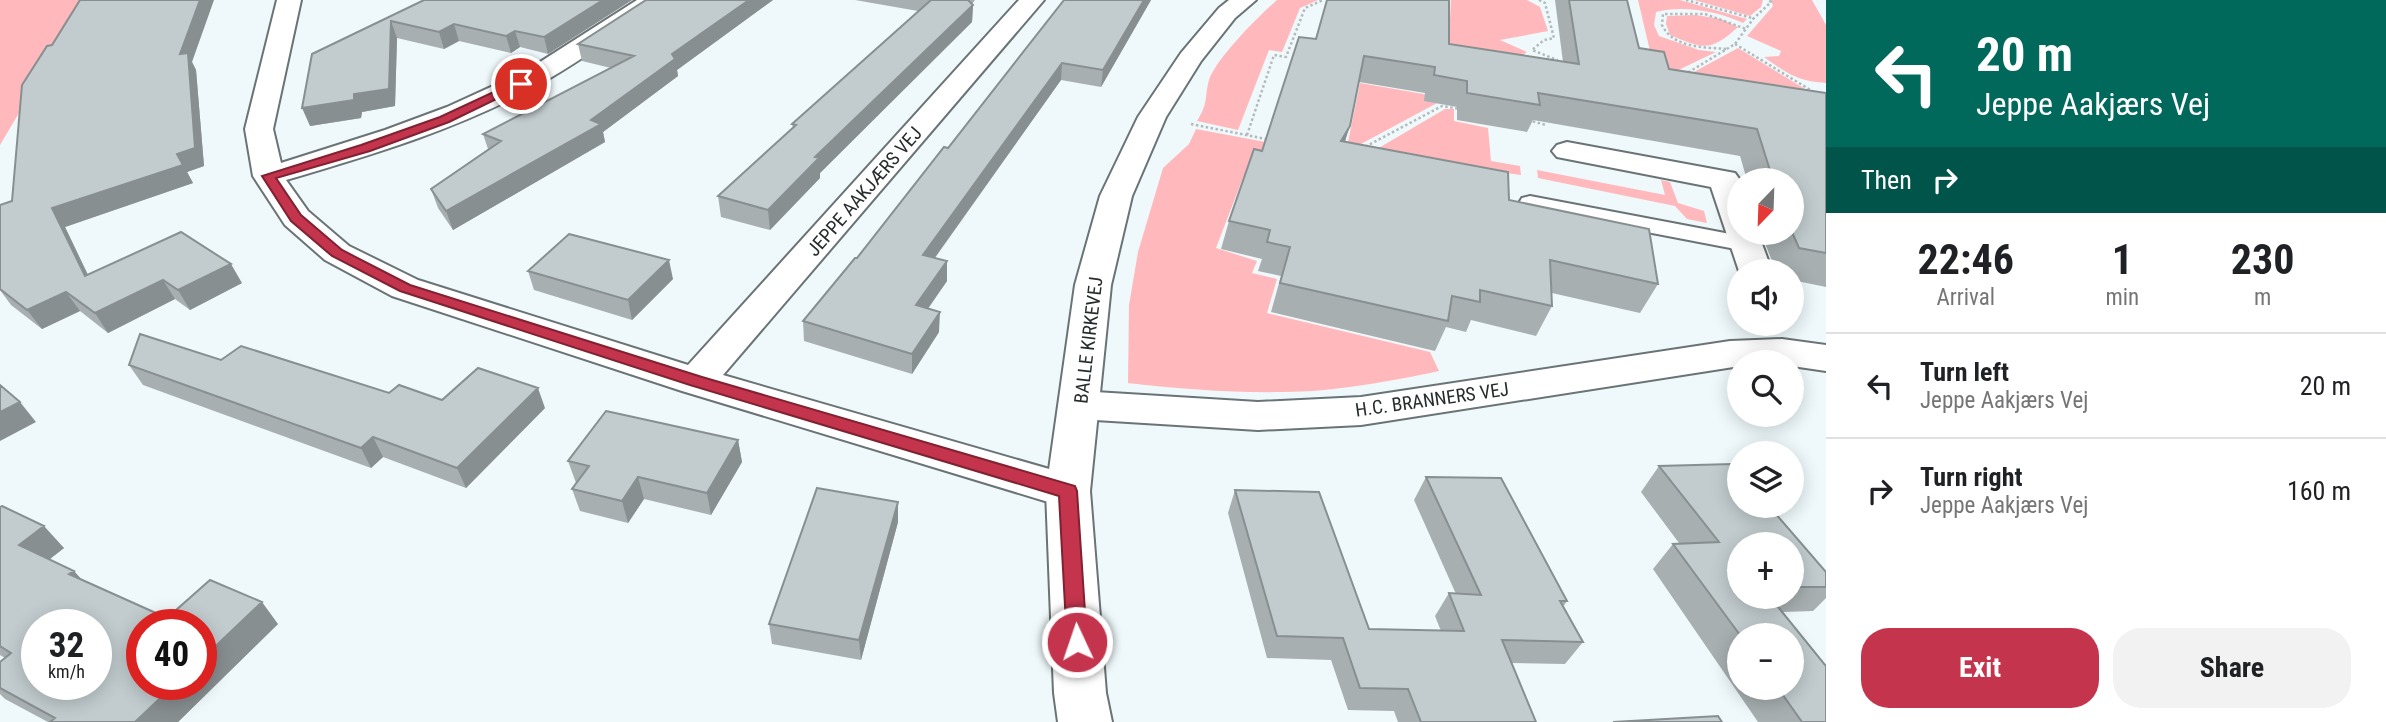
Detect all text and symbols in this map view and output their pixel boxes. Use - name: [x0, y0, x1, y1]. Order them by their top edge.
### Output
- text: 20 m: [1976, 26, 2073, 83]
- icon: left: [1861, 28, 1952, 119]
- pin: [491, 54, 551, 114]
- icon: arrive: [502, 65, 540, 103]
- text: Jeppe Aakjærs Vej: [1976, 85, 2210, 123]
- street label: JEPPE AAKJÆRS VEJ: [802, 122, 927, 261]
- icon: right: [1926, 161, 1964, 199]
- text: Then: [1861, 165, 1912, 195]
- north arrow: [1727, 168, 1804, 245]
- map controls: [1727, 168, 1804, 700]
- text: 22:46: [1918, 235, 2014, 284]
- text: 1: [2112, 235, 2133, 284]
- text: 230: [2231, 235, 2294, 284]
- button: sound: [1727, 259, 1804, 336]
- street label: BALLE KIRKEVEJ: [1069, 275, 1108, 405]
- text: Arrival: [1936, 284, 1995, 311]
- text: min: [2105, 284, 2139, 311]
- text: m: [2254, 284, 2271, 311]
- button: search: [1727, 350, 1804, 427]
- text: Turn left: [1920, 357, 2009, 387]
- icon: left: [1861, 367, 1899, 405]
- text: 20 m: [2300, 371, 2351, 401]
- street label: H.C. BRANNERS VEJ: [1354, 377, 1510, 422]
- text: Jeppe Aakjærs Vej: [1920, 387, 2088, 414]
- button: layers: [1727, 441, 1804, 518]
- text: Turn right: [1920, 462, 2022, 492]
- icon: right: [1861, 472, 1899, 510]
- text: 160 m: [2287, 476, 2351, 506]
- text: Jeppe Aakjærs Vej: [1920, 492, 2088, 519]
- button: +: [1727, 532, 1804, 609]
- position arrow: [1040, 605, 1114, 679]
- speed limit sign: 40: [126, 609, 217, 700]
- button: −: [1727, 623, 1804, 700]
- text: 32: [49, 625, 84, 666]
- button: Exit: [1861, 628, 2099, 708]
- button: Share: [2113, 628, 2351, 708]
- text: km/h: [48, 661, 85, 682]

